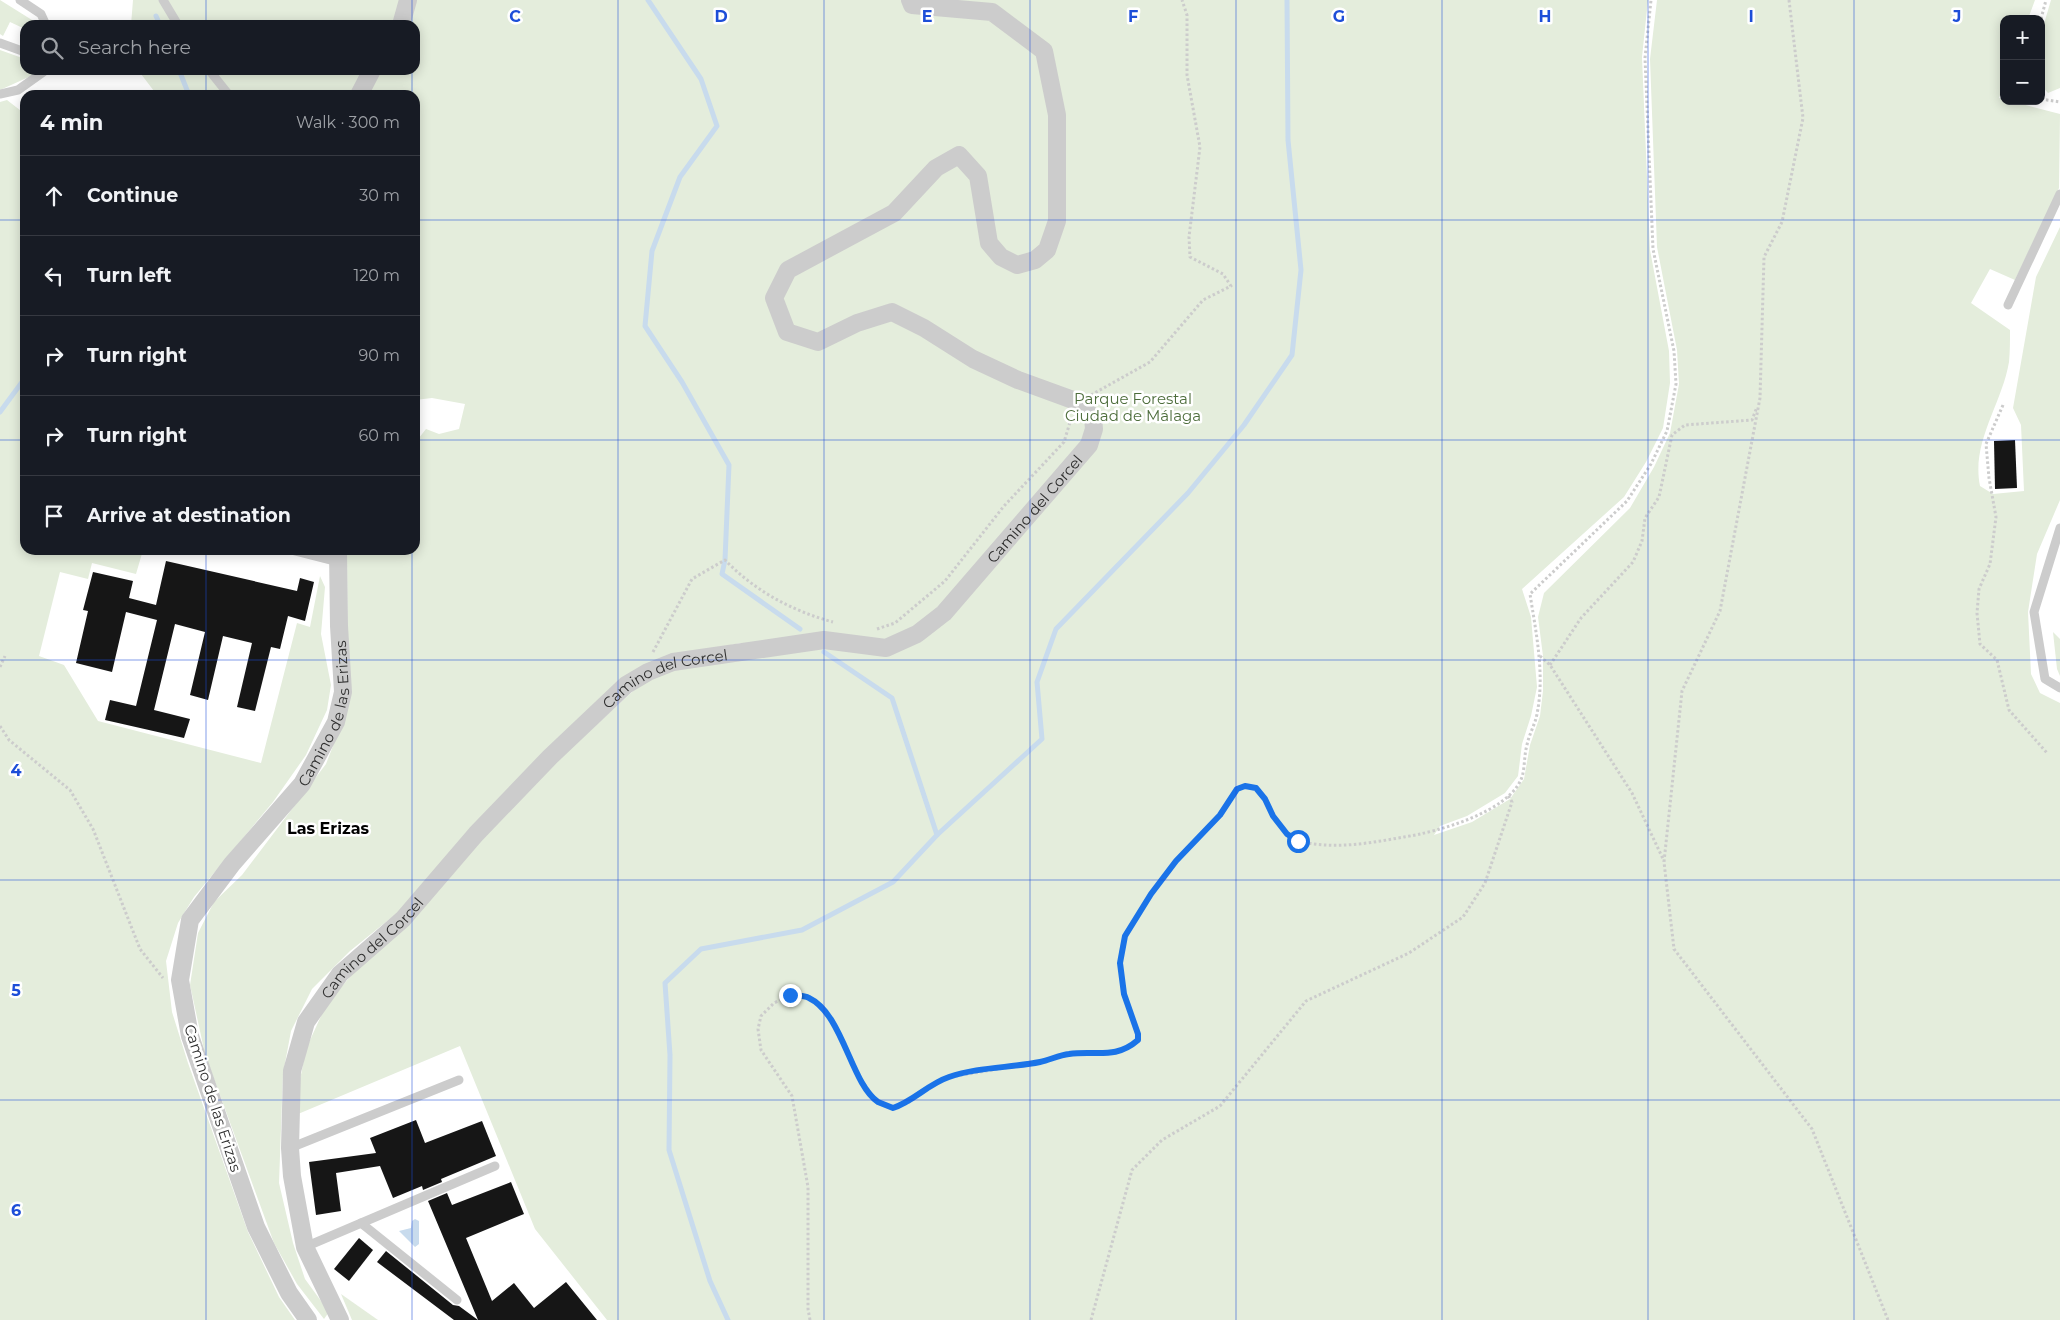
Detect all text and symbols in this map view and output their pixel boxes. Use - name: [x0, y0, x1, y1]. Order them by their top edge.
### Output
- text: C: [509, 7, 521, 26]
- text: D: [714, 7, 728, 26]
- text: E: [922, 7, 932, 26]
- text: F: [1128, 7, 1138, 26]
- text: G: [1333, 7, 1345, 26]
- text: H: [1539, 7, 1551, 26]
- text: I: [1748, 7, 1754, 26]
- text: J: [1952, 7, 1961, 26]
- map controls: [2000, 15, 2045, 105]
- button: +: [2000, 15, 2045, 60]
- search box: [20, 20, 420, 75]
- icon: search: [38, 34, 66, 62]
- text: Search here: [78, 36, 191, 59]
- button: −: [2000, 60, 2045, 105]
- text: 4 min: [40, 110, 103, 135]
- text: Walk · 300 m: [296, 113, 400, 132]
- icon: ahead: [40, 182, 68, 210]
- text: Continue: [87, 184, 178, 207]
- text: 30 m: [359, 186, 400, 205]
- icon: left: [40, 262, 68, 290]
- text: Turn left: [87, 264, 172, 287]
- text: 120 m: [353, 266, 400, 285]
- icon: right: [40, 342, 68, 370]
- text: Turn right: [87, 344, 187, 367]
- text: 90 m: [358, 346, 400, 365]
- park label: Parque Forestal Ciudad de Málaga: [1065, 389, 1201, 425]
- icon: right: [40, 422, 68, 450]
- text: Turn right: [87, 424, 187, 447]
- text: 60 m: [358, 426, 400, 445]
- street label: Camino del Corcel: [982, 450, 1086, 567]
- icon: arrive: [40, 502, 68, 530]
- text: Arrive at destination: [87, 504, 291, 527]
- street label: Camino de las Erizas: [293, 640, 353, 789]
- street label: Camino del Corcel: [598, 645, 729, 712]
- text: 4: [10, 761, 22, 780]
- district label: Las Erizas: [287, 819, 370, 838]
- route start: [1287, 830, 1310, 853]
- street label: Camino del Corcel: [316, 893, 427, 1002]
- text: 5: [11, 981, 21, 1000]
- route end: [779, 984, 802, 1007]
- street label: Camino de las Erizas: [180, 1022, 246, 1174]
- text: 6: [11, 1201, 21, 1220]

